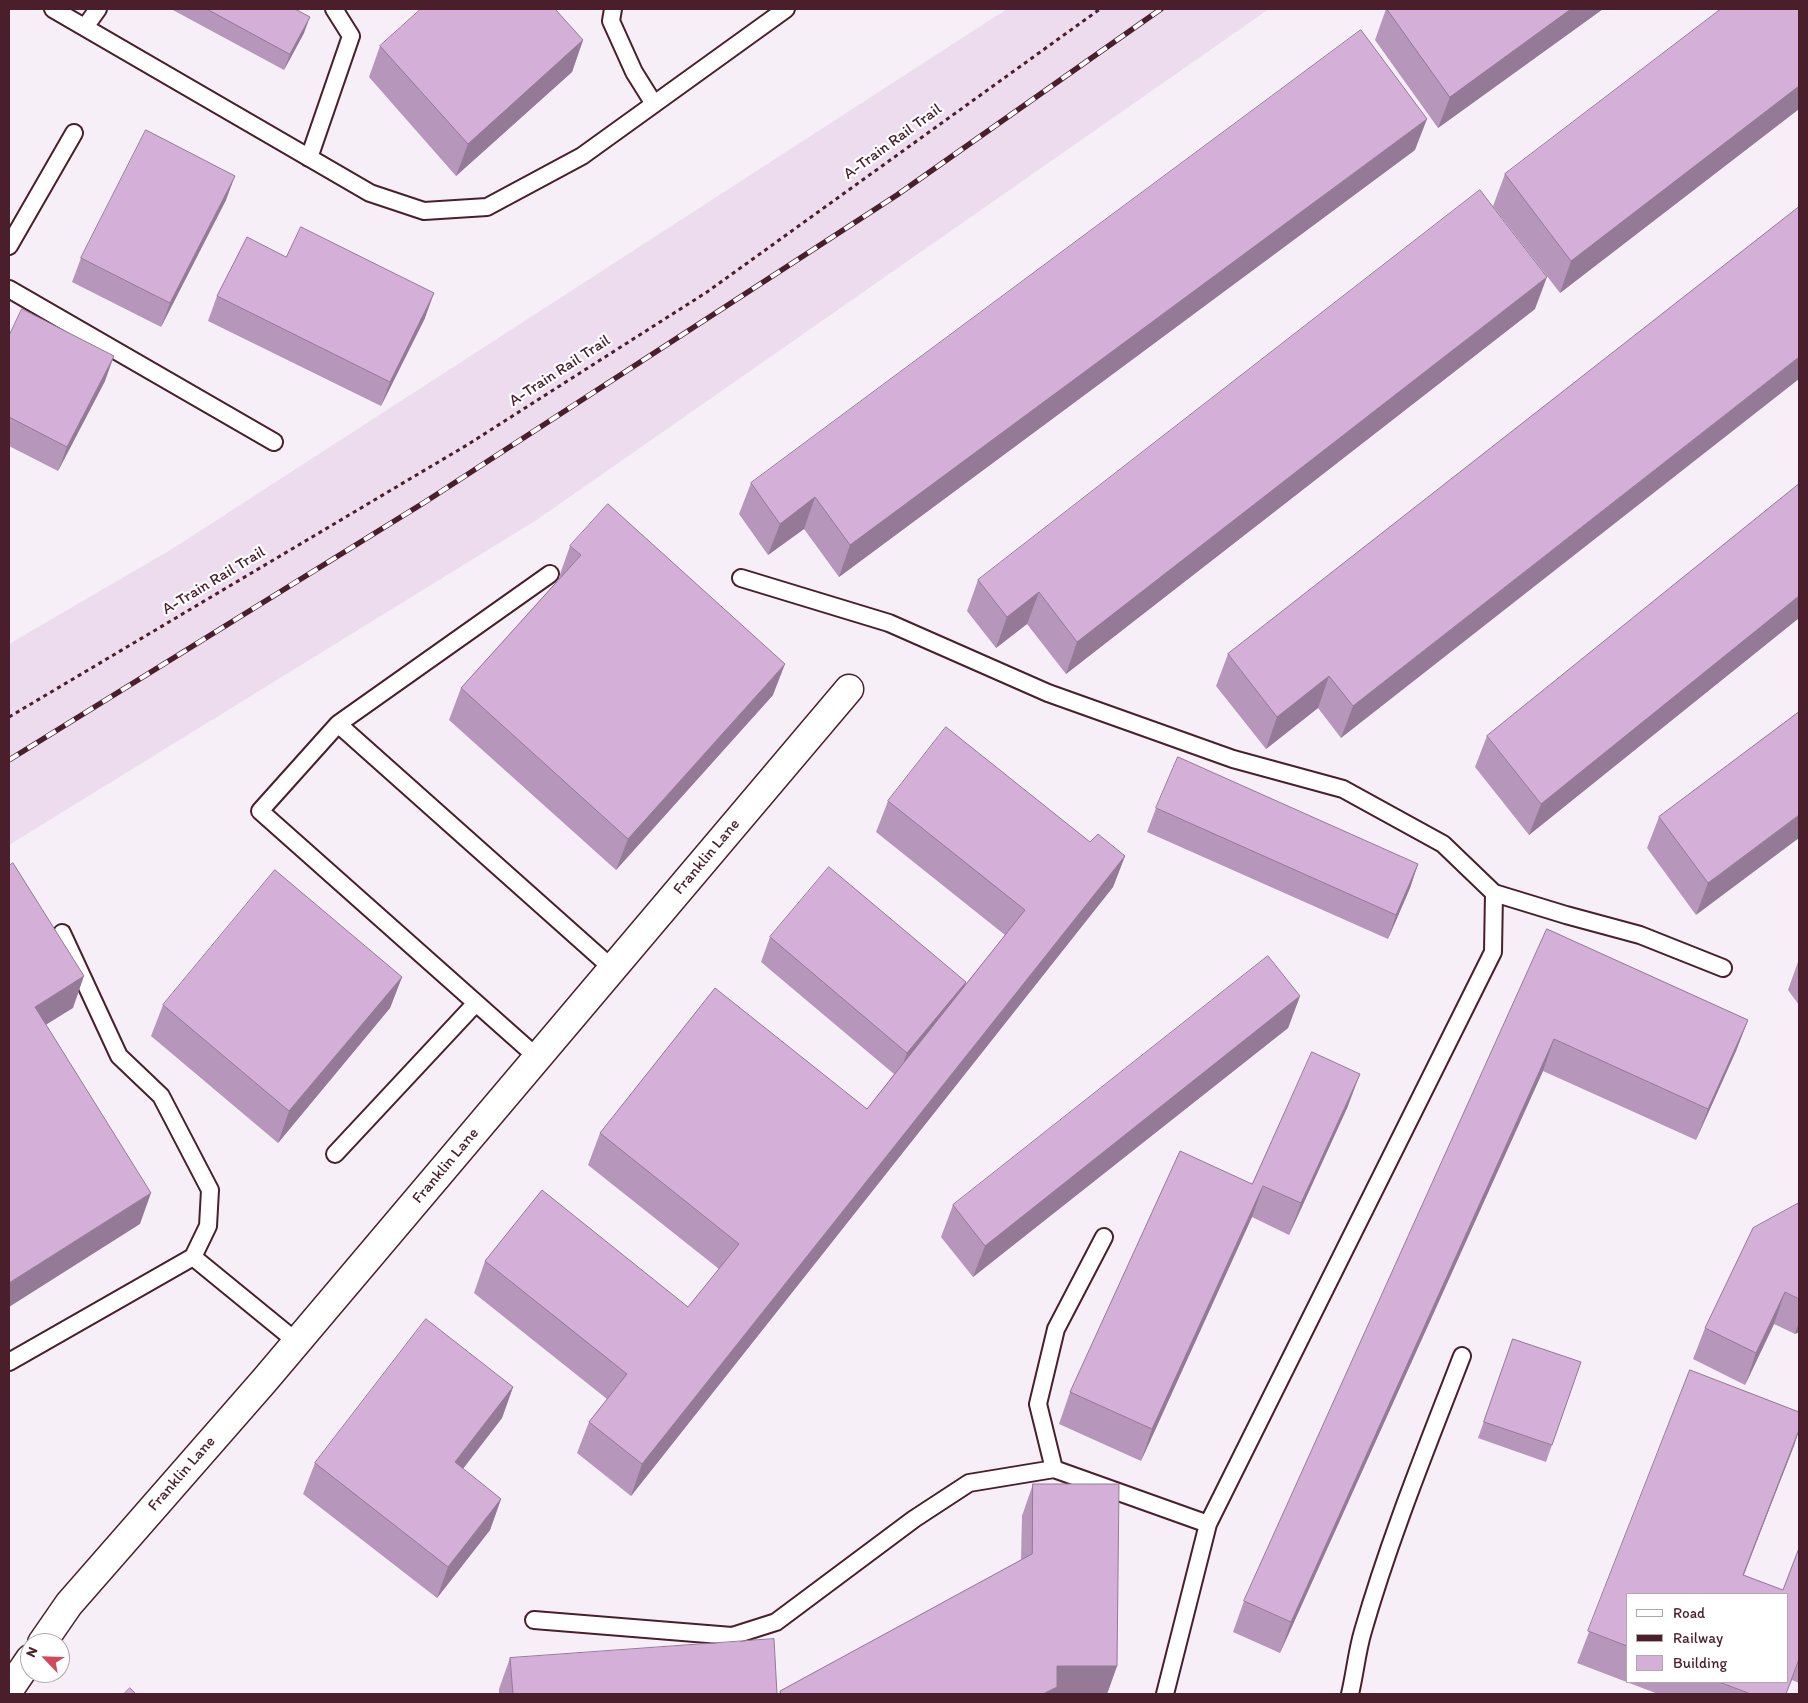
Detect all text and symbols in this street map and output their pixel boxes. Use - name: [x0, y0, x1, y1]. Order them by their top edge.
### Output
- street label: A-Train Rail Trail: [840, 100, 946, 184]
- street label: A-Train Rail Trail: [506, 331, 614, 411]
- street label: A-Train Rail Trail: [159, 543, 269, 619]
- street label: Franklin Lane: [670, 815, 744, 899]
- street label: Franklin Lane: [409, 1124, 483, 1208]
- street label: Franklin Lane: [144, 1432, 220, 1516]
- legend: [1626, 1593, 1788, 1683]
- text: Road: [1673, 1604, 1705, 1622]
- text: Railway: [1673, 1629, 1723, 1647]
- north arrow: [20, 1633, 70, 1683]
- text: N: [22, 1644, 41, 1660]
- text: Building: [1673, 1654, 1727, 1672]

